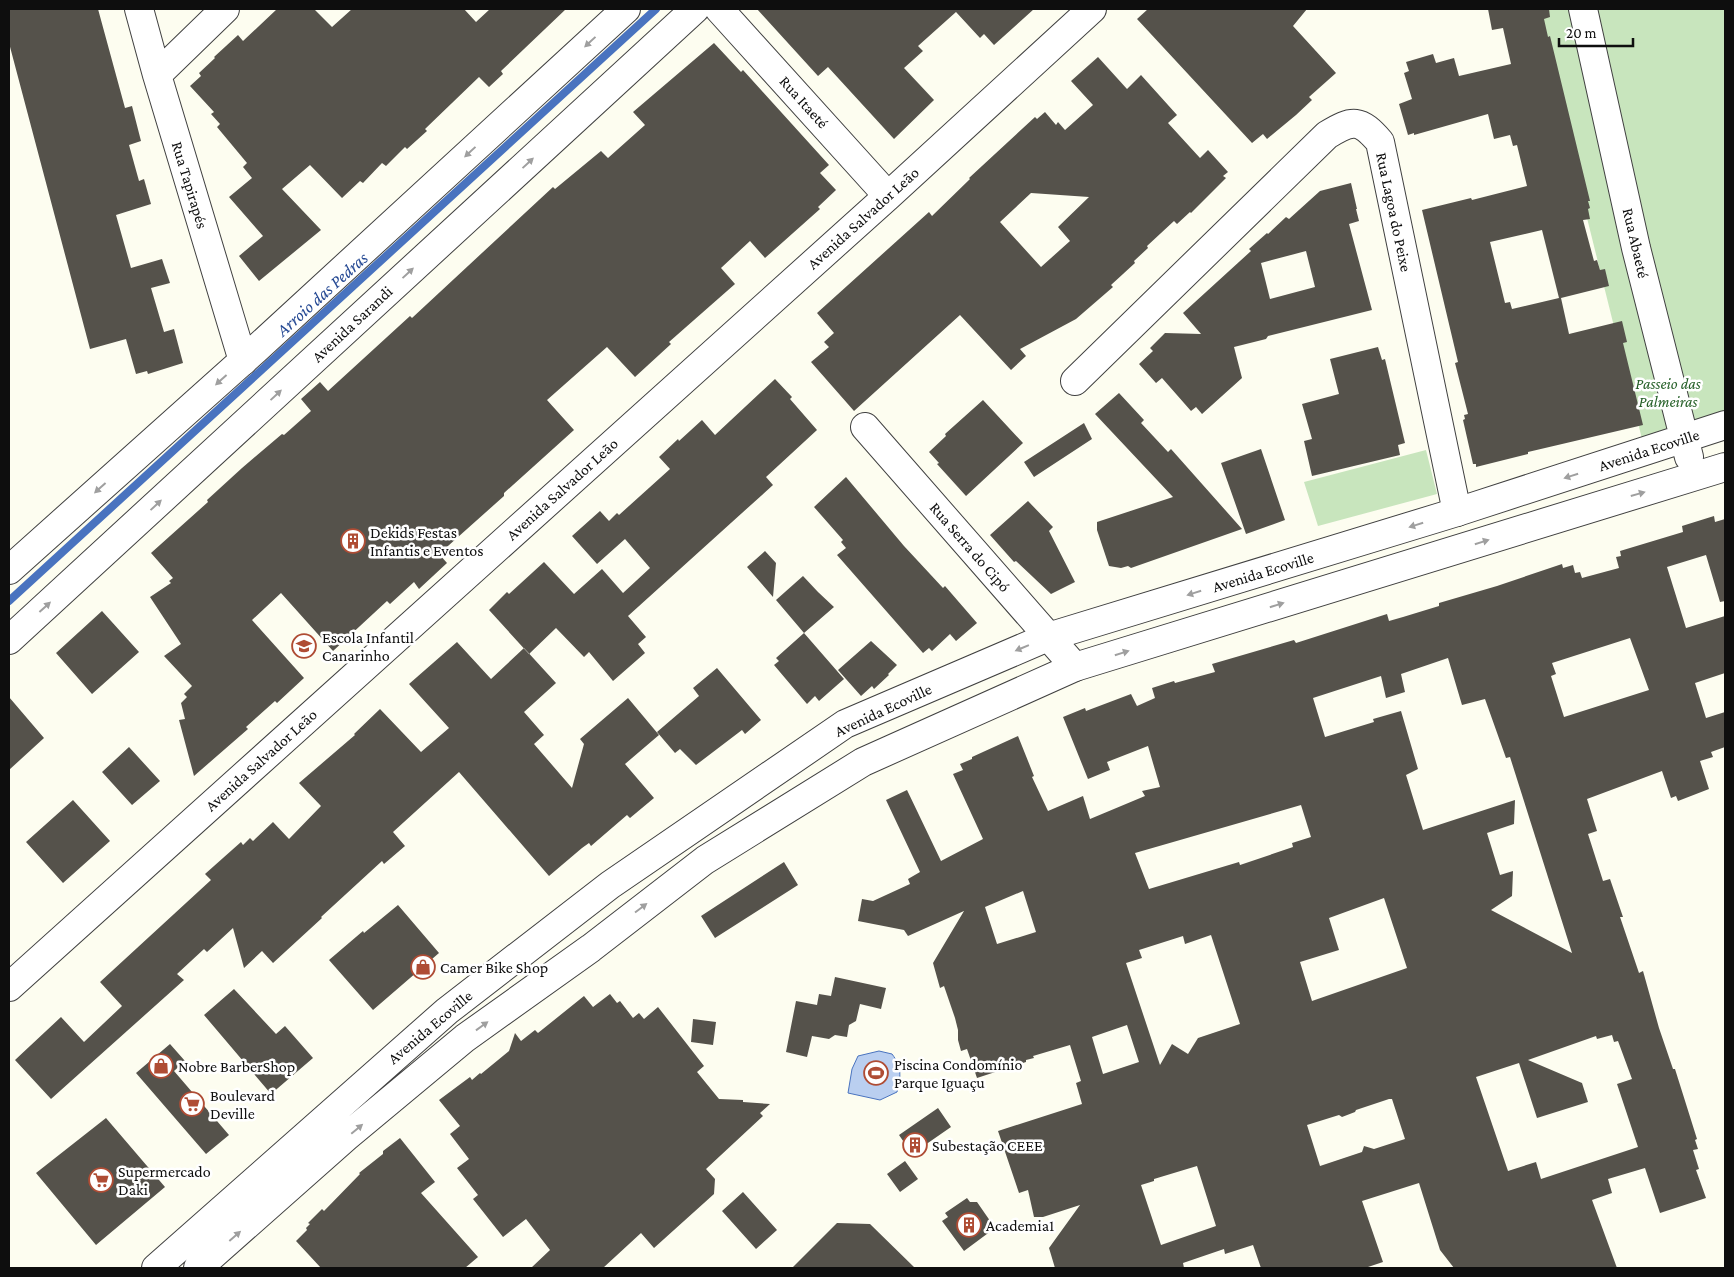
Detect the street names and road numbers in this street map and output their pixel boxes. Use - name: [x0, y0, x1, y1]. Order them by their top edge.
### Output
- street label: Rua Itaeté: [776, 72, 832, 132]
- street label: Rua Tapirapés: [168, 139, 211, 231]
- street label: Rua Lagoa do Peixe: [1372, 151, 1415, 273]
- street label: Avenida Salvador Leão: [804, 164, 922, 272]
- street label: Rua Abaeté: [1620, 206, 1652, 280]
- street label: Avenida Sarandi: [308, 282, 396, 366]
- street label: Avenida Ecoville: [1597, 426, 1701, 474]
- street label: Avenida Salvador Leão: [503, 435, 621, 543]
- street label: Rua Serra do Cipó: [926, 499, 1013, 596]
- street label: Avenida Ecoville: [1210, 549, 1316, 595]
- street label: Avenida Ecoville: [832, 680, 934, 740]
- street label: Avenida Salvador Leão: [202, 706, 320, 814]
- street label: Avenida Ecoville: [384, 987, 476, 1067]

